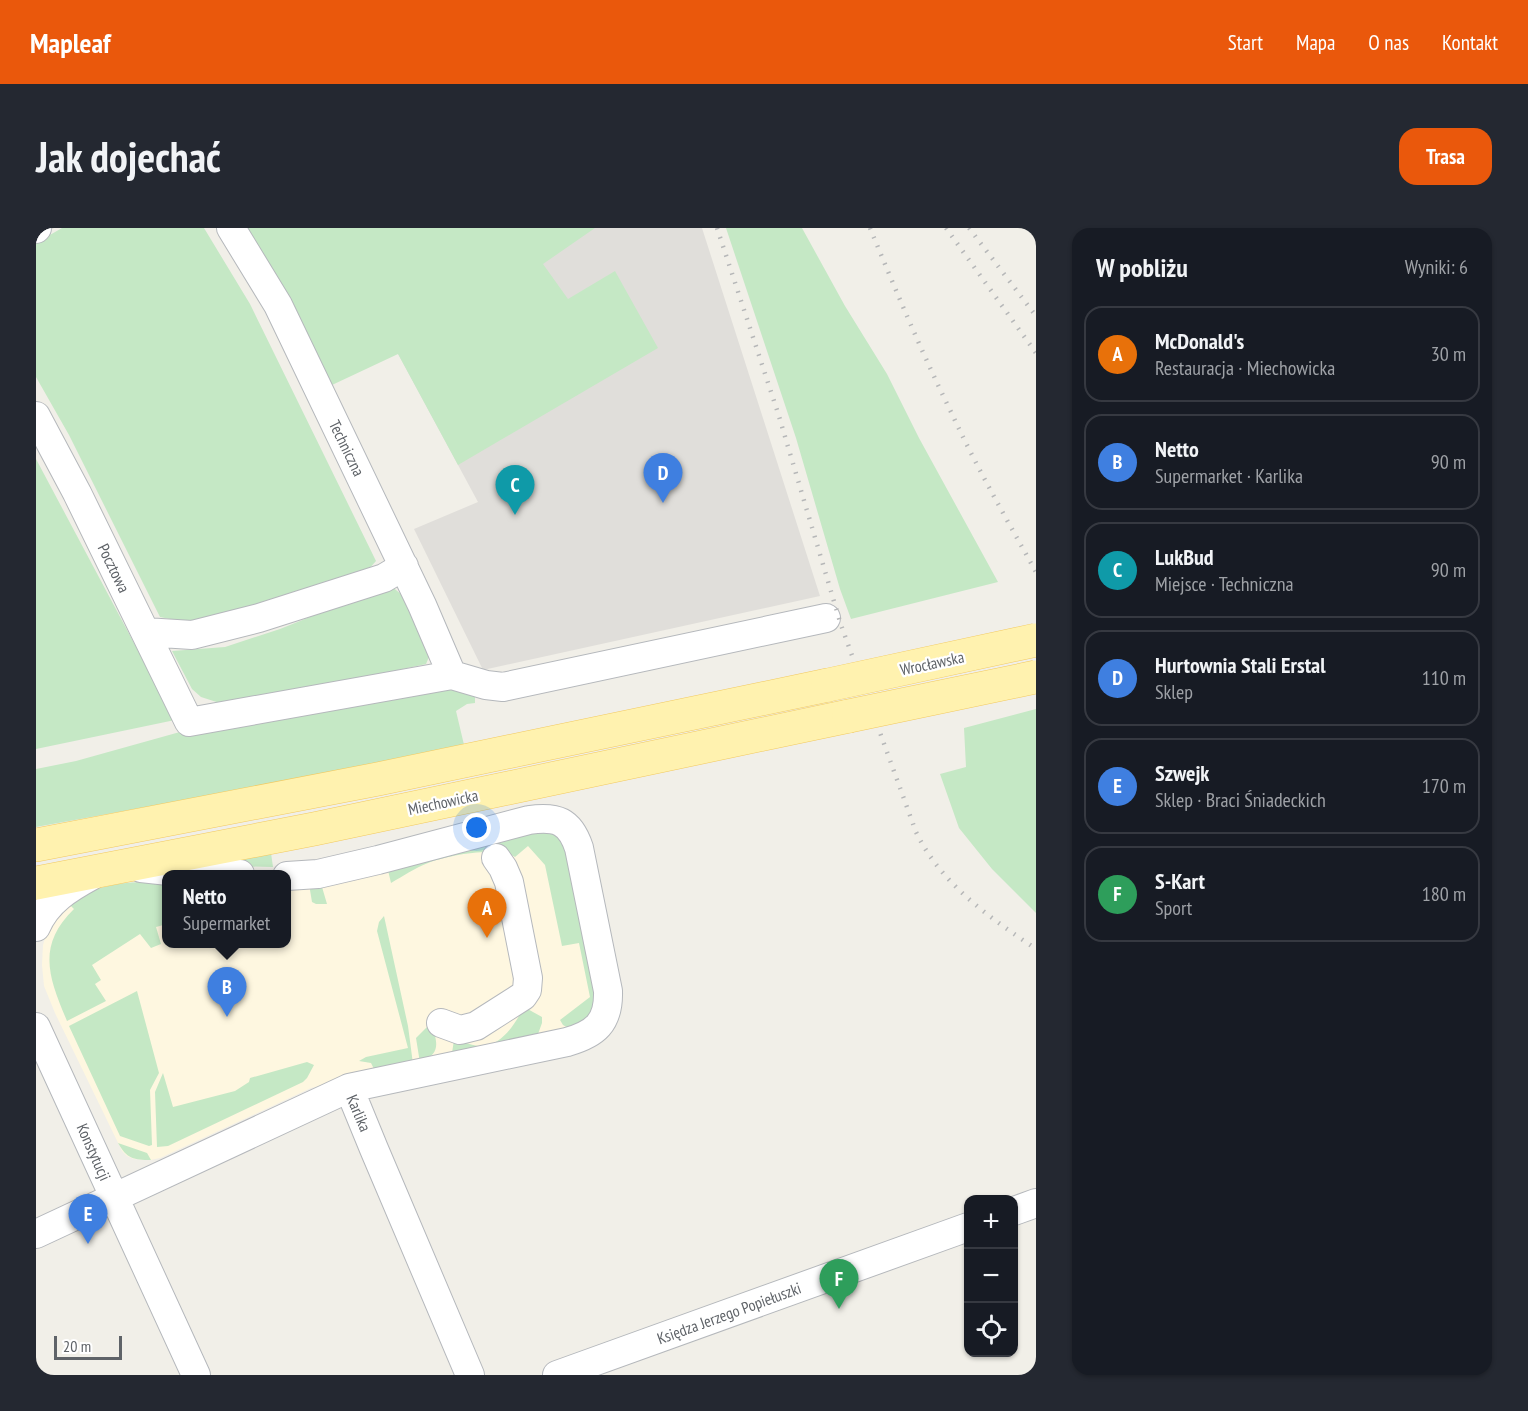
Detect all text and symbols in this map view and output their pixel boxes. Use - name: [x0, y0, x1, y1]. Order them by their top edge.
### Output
- text: Mapleaf: [30, 24, 111, 61]
- text: Start: [1228, 29, 1263, 56]
- text: Mapa: [1296, 29, 1335, 56]
- text: O nas: [1368, 29, 1409, 56]
- text: Kontakt: [1442, 29, 1498, 56]
- button: Trasa: [1399, 128, 1492, 185]
- text: Jak dojechać: [36, 129, 221, 184]
- text: W pobliżu: [1096, 251, 1188, 284]
- text: Wyniki: 6: [1405, 254, 1468, 280]
- text: McDonald's: [1155, 327, 1244, 355]
- text: A: [1112, 341, 1123, 367]
- text: 30 m: [1431, 341, 1466, 367]
- text: Restauracja · Miechowicka: [1155, 355, 1335, 381]
- street label: Techniczna: [325, 417, 369, 479]
- text: Netto: [1155, 435, 1199, 463]
- text: B: [1113, 449, 1122, 475]
- text: 90 m: [1431, 449, 1466, 475]
- pin: D: [644, 454, 682, 503]
- text: Supermarket · Karlika: [1155, 463, 1303, 489]
- pin: C: [496, 466, 534, 515]
- street label: Pocztowa: [94, 540, 134, 596]
- text: LukBud: [1155, 543, 1214, 571]
- text: C: [1113, 557, 1122, 583]
- text: 90 m: [1431, 557, 1466, 583]
- text: Miejsce · Techniczna: [1155, 571, 1294, 597]
- street label: Wrocławska: [898, 646, 966, 680]
- text: Hurtownia Stali Erstal: [1155, 651, 1326, 679]
- text: D: [1112, 665, 1123, 691]
- text: 110 m: [1422, 665, 1466, 691]
- text: Sklep: [1155, 679, 1193, 705]
- text: Szwejk: [1155, 759, 1209, 787]
- text: E: [1113, 773, 1122, 799]
- text: 170 m: [1422, 773, 1466, 799]
- street label: Miechowicka: [406, 785, 480, 819]
- text: Sklep · Braci Śniadeckich: [1155, 787, 1326, 813]
- your location: [462, 813, 491, 842]
- text: S-Kart: [1155, 867, 1205, 895]
- popup: [162, 870, 291, 948]
- text: F: [1113, 881, 1122, 907]
- text: 180 m: [1422, 881, 1466, 907]
- text: Netto: [183, 882, 227, 910]
- pin: A: [468, 888, 506, 938]
- text: Sport: [1155, 895, 1192, 921]
- text: Supermarket: [183, 910, 270, 936]
- pin: B: [208, 968, 246, 1017]
- street label: Karlika: [342, 1092, 376, 1134]
- street label: Konstytucji: [72, 1120, 116, 1184]
- pin: E: [68, 1194, 108, 1244]
- map controls: [964, 1195, 1018, 1357]
- button: +: [964, 1195, 1018, 1249]
- button: −: [964, 1249, 1018, 1303]
- pin: F: [820, 1260, 858, 1309]
- street label: Księdza Jerzego Popiełuszki: [654, 1278, 804, 1348]
- button: locate: [964, 1303, 1018, 1357]
- scale bar: [54, 1333, 122, 1360]
- text: 20 m: [63, 1336, 91, 1356]

